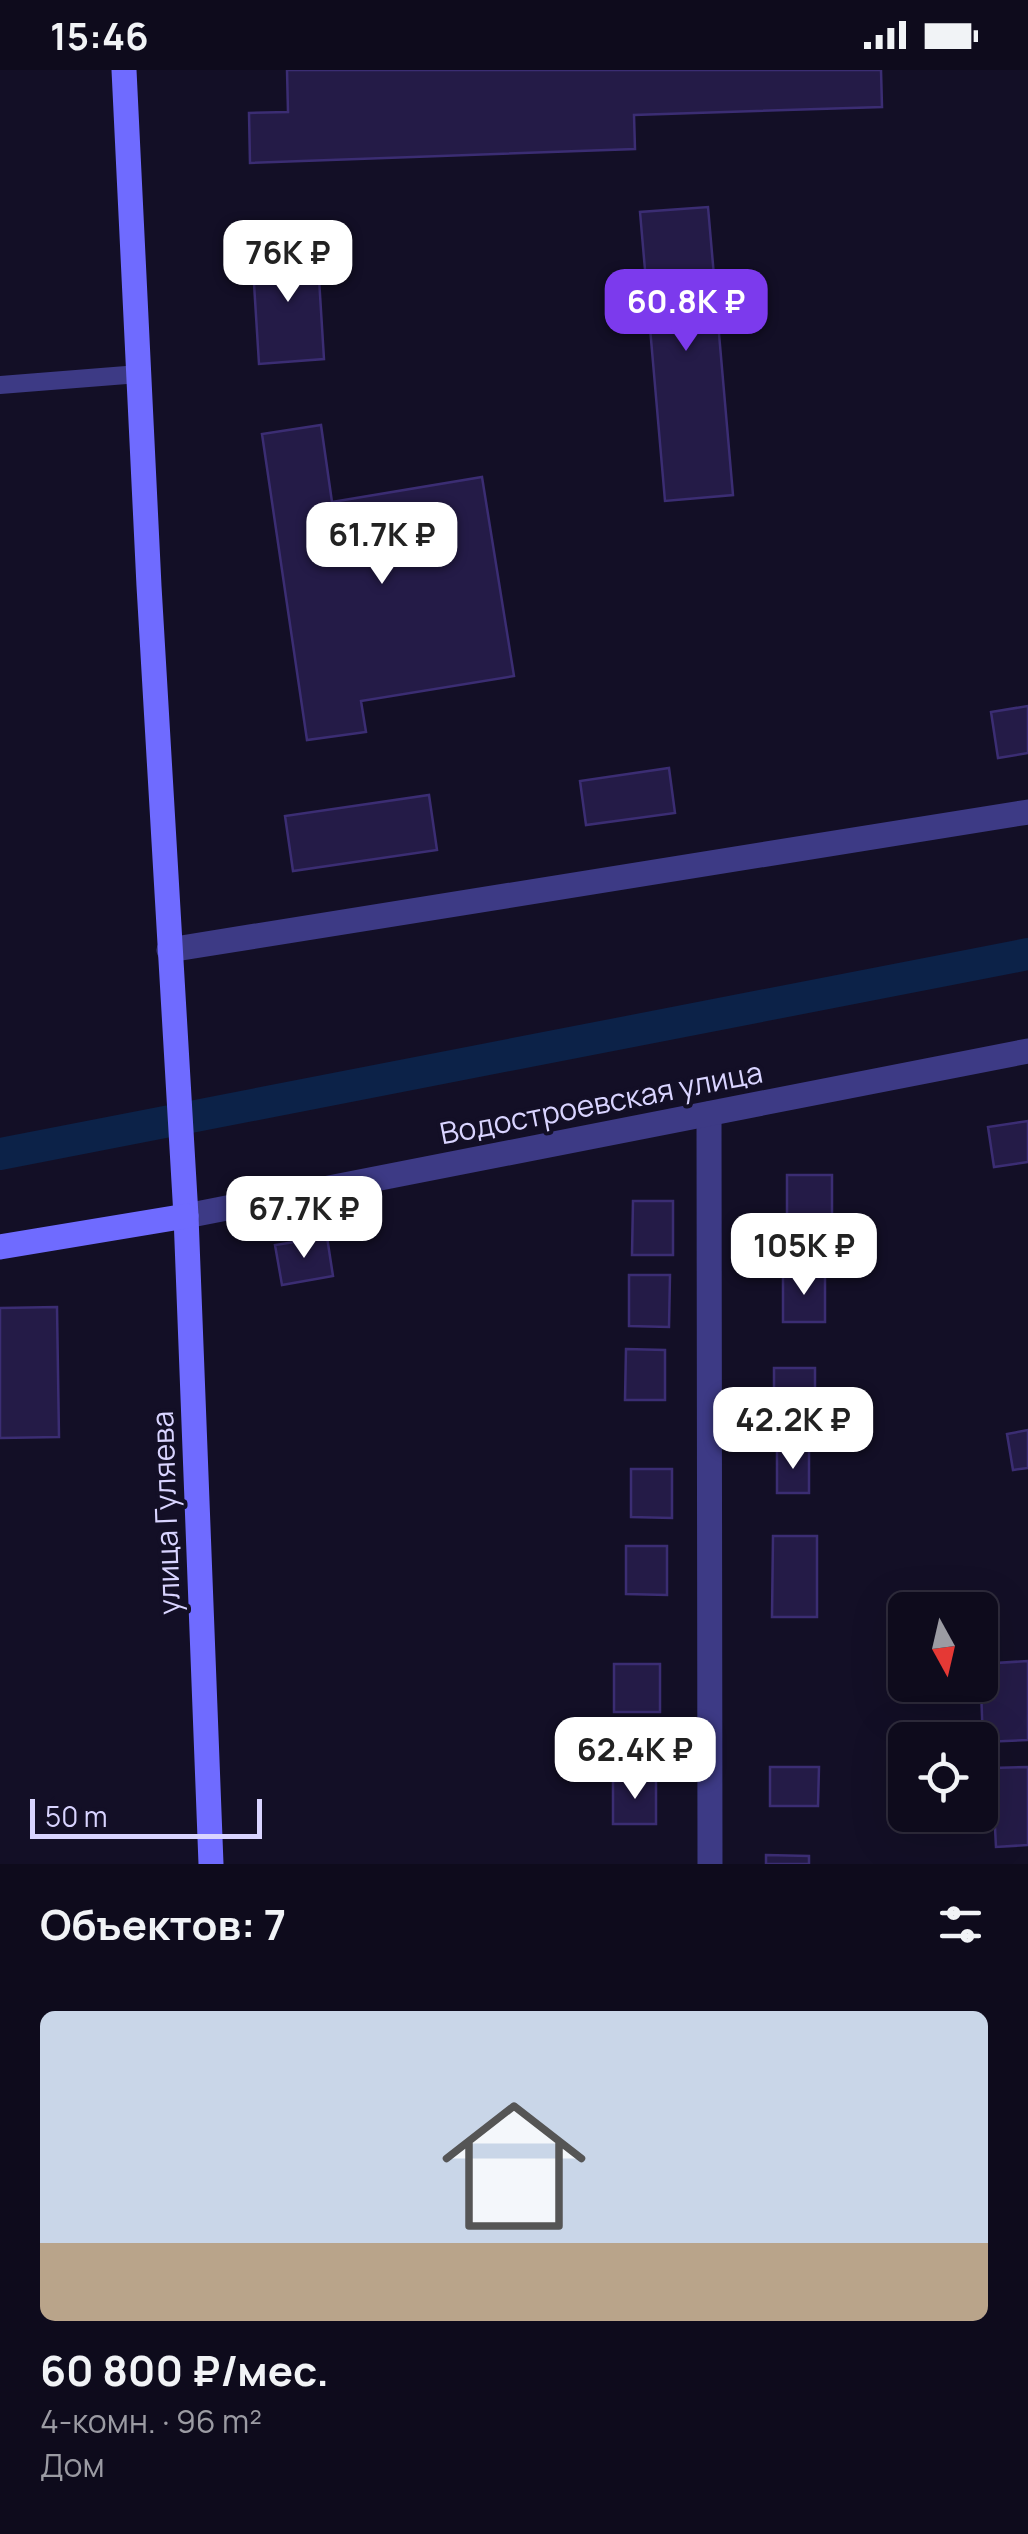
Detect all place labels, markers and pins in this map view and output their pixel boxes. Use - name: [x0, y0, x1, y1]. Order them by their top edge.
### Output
- pin: 76K ₽: [218, 220, 358, 305]
- pin: 60.8K ₽: [594, 269, 778, 354]
- pin: 61.7K ₽: [290, 502, 474, 587]
- pin: 67.7K ₽: [212, 1176, 396, 1261]
- pin: 105K ₽: [723, 1213, 885, 1298]
- pin: 42.2K ₽: [701, 1387, 885, 1472]
- pin: 62.4K ₽: [543, 1717, 727, 1802]

